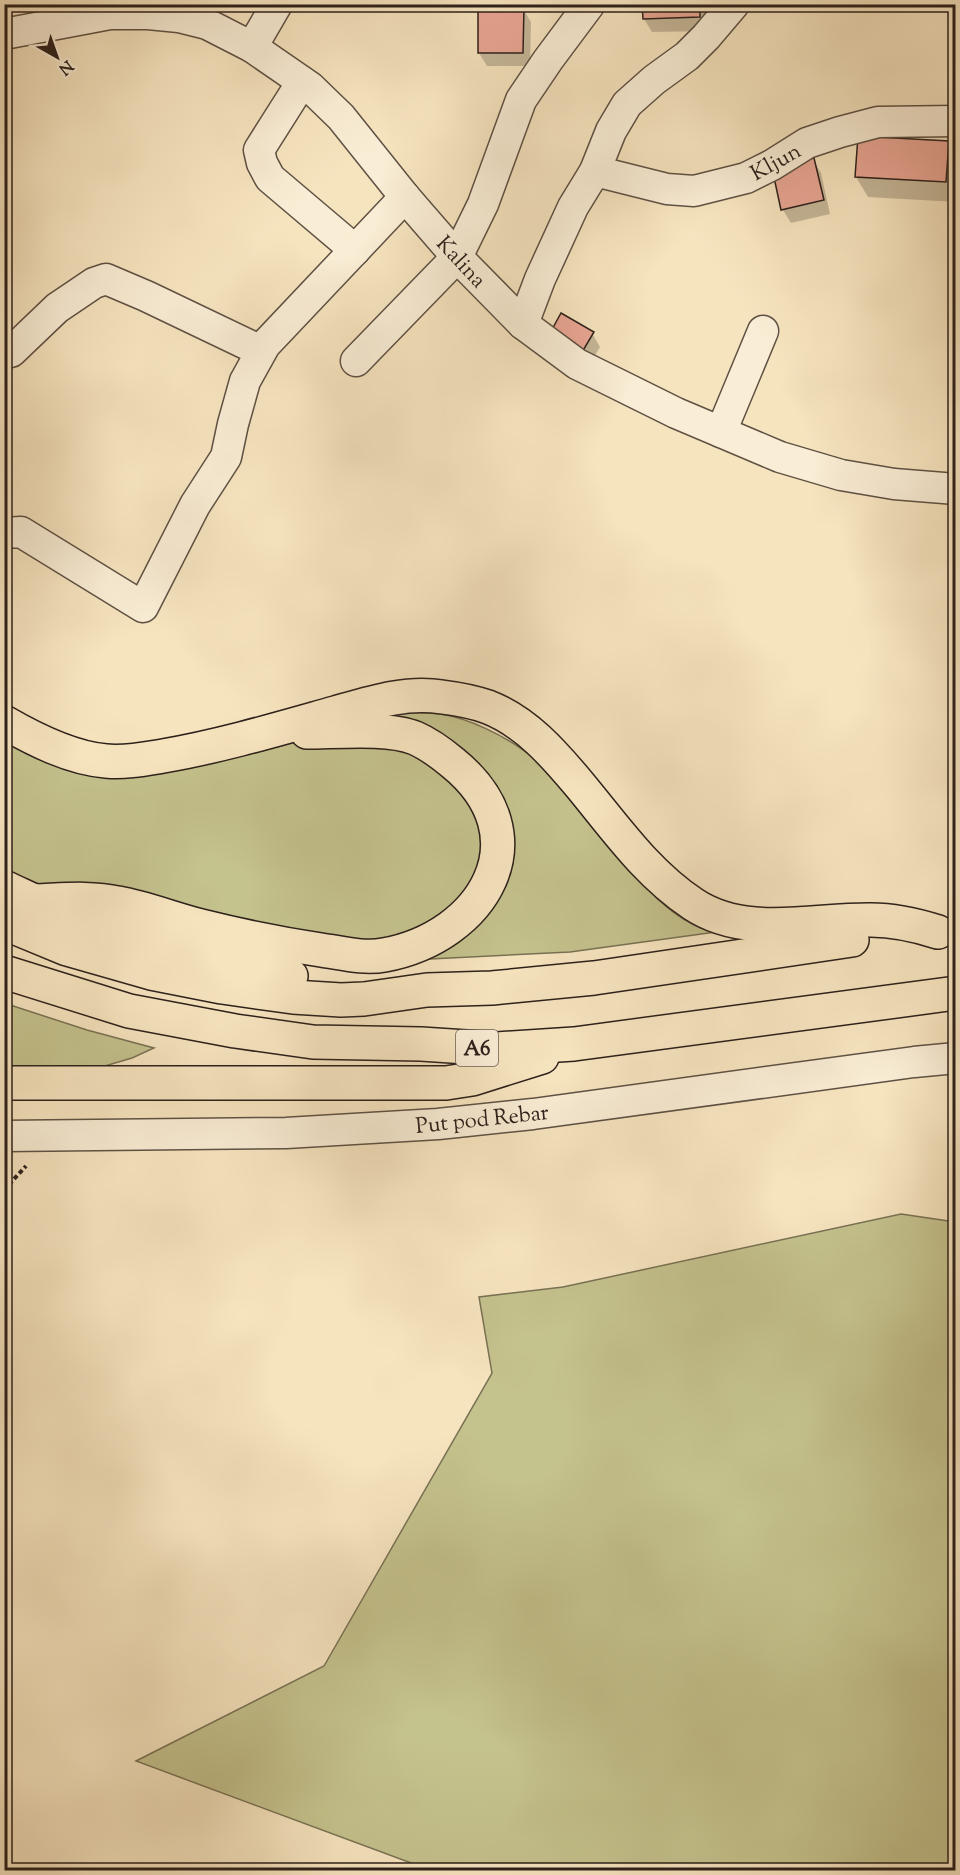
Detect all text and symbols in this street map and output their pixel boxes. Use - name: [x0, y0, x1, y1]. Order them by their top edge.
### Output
- north arrow: [27, 27, 87, 87]
- text: N: [53, 54, 77, 80]
- street label: Kljun: [745, 137, 808, 191]
- street label: Kalina: [427, 230, 493, 296]
- road number: A6: [456, 1030, 498, 1066]
- street label: Put pod Rebar: [414, 1098, 550, 1144]

